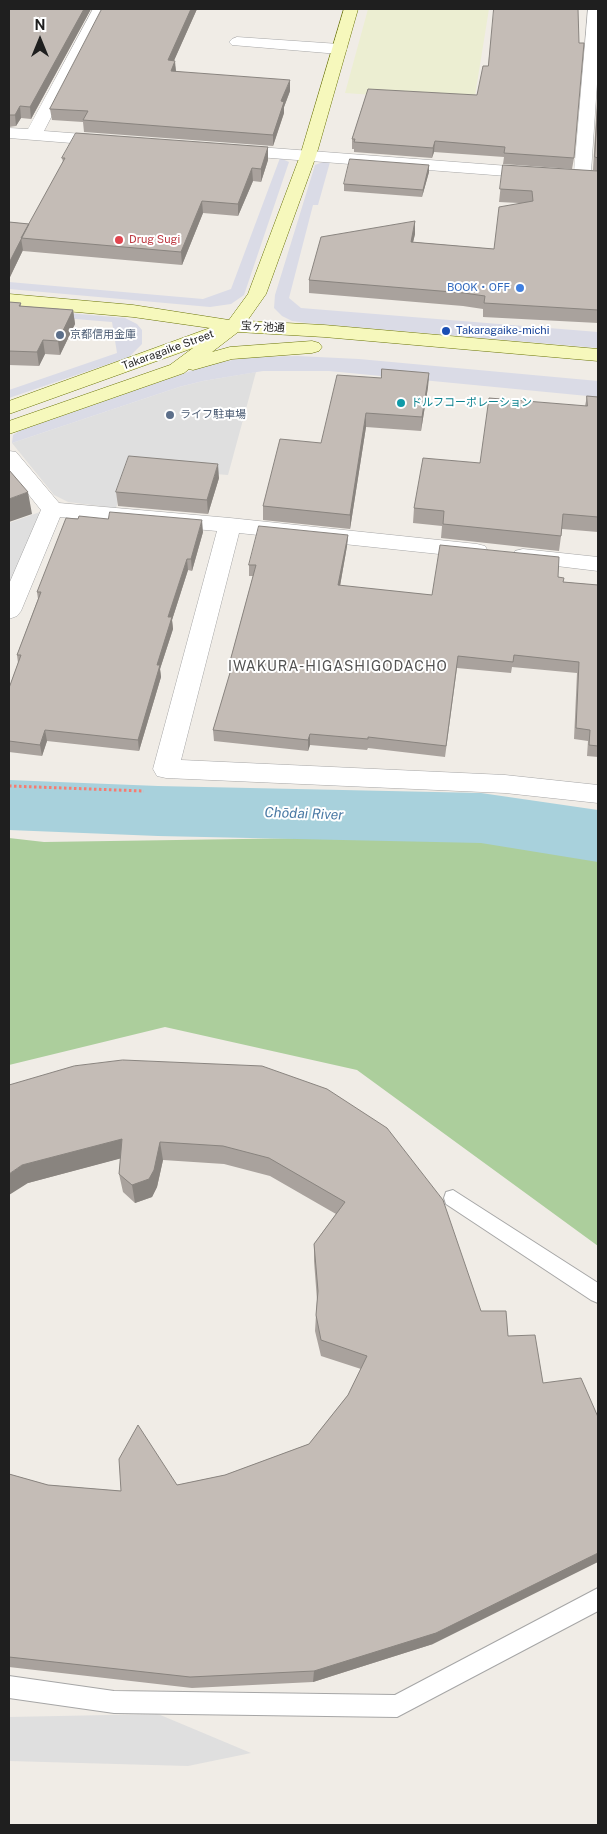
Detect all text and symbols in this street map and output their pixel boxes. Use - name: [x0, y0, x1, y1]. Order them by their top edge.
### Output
- north arrow: [15, 15, 65, 65]
- text: N: [35, 17, 45, 33]
- place label: Drug Sugi: [129, 233, 180, 247]
- marker: Drug Sugi: [113, 234, 125, 246]
- place label: BOOK・OFF: [447, 281, 510, 295]
- marker: BOOK・OFF: [514, 282, 526, 294]
- street label: 宝ヶ池通: [241, 319, 285, 335]
- place label: Takaragaike-michi: [456, 324, 549, 338]
- marker: Takaragaike-michi: [440, 325, 452, 337]
- street label: Takaragaike Street: [120, 327, 216, 373]
- place label: 京都信用金庫: [70, 328, 136, 342]
- marker: 京都信用金庫: [54, 329, 66, 341]
- place label: ドルフコーポレーション: [411, 396, 532, 410]
- marker: ドルフコーポレーション: [395, 397, 407, 409]
- place label: ライフ駐車場: [180, 408, 246, 422]
- marker: ライフ駐車場: [164, 409, 176, 421]
- district label: IWAKURA-HIGASHIGODACHO: [225, 659, 451, 675]
- water label: Chōdai River: [264, 804, 344, 824]

